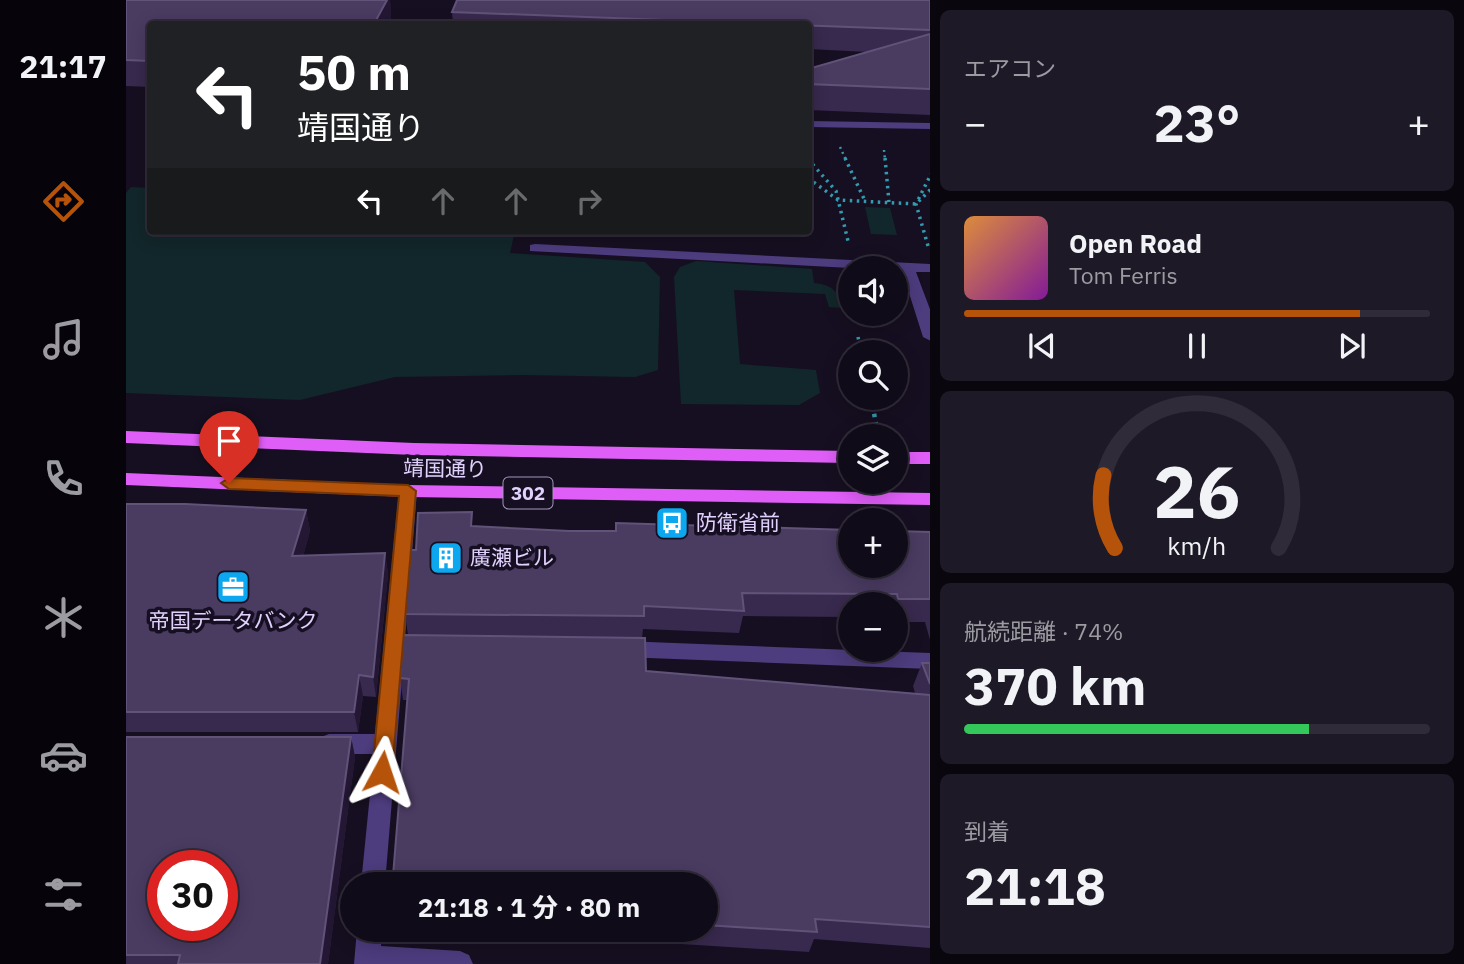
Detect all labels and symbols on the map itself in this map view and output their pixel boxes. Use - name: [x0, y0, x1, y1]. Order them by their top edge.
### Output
- pin: [199, 411, 259, 483]
- street label: 靖国通り: [403, 453, 487, 483]
- road number: 302: [504, 478, 552, 508]
- bus stop icon: 防衛省前: [653, 504, 691, 542]
- place label: 防衛省前: [696, 508, 780, 536]
- building icon: 廣瀬ビル: [427, 539, 465, 577]
- place label: 廣瀬ビル: [470, 543, 554, 571]
- office icon: 帝国データバンク: [214, 568, 252, 606]
- place label: 帝国データバンク: [148, 606, 318, 634]
- position arrow: [345, 735, 419, 809]
- speed limit sign: 30: [147, 850, 238, 941]

